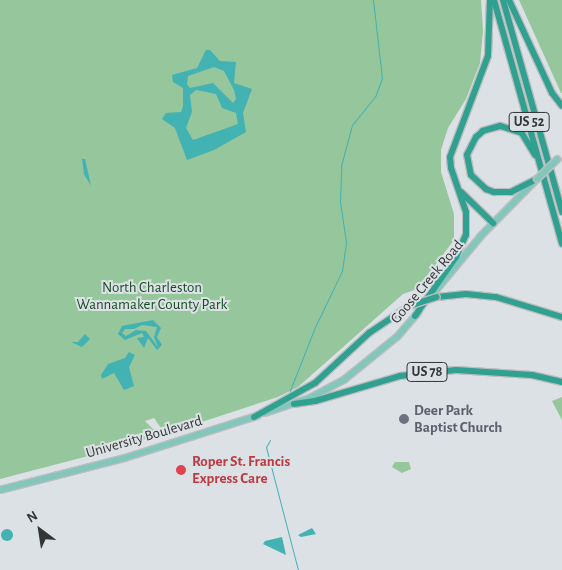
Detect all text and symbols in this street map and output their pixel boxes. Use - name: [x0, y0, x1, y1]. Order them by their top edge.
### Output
- road number: US 52: [508, 110, 550, 134]
- street label: Goose Creek Road: [387, 237, 467, 327]
- park label: North Charleston Wannamaker County Park: [77, 278, 227, 313]
- road number: US 78: [406, 361, 448, 384]
- place label: Deer Park Baptist Church: [414, 401, 502, 436]
- street label: University Boulevard: [84, 412, 204, 462]
- marker: Deer Park Baptist Church: [398, 413, 410, 425]
- place label: Roper St. Francis Express Care: [192, 452, 290, 487]
- marker: Roper St. Francis Express Care: [174, 463, 188, 477]
- north arrow: [15, 505, 65, 555]
- text: N: [24, 509, 40, 526]

